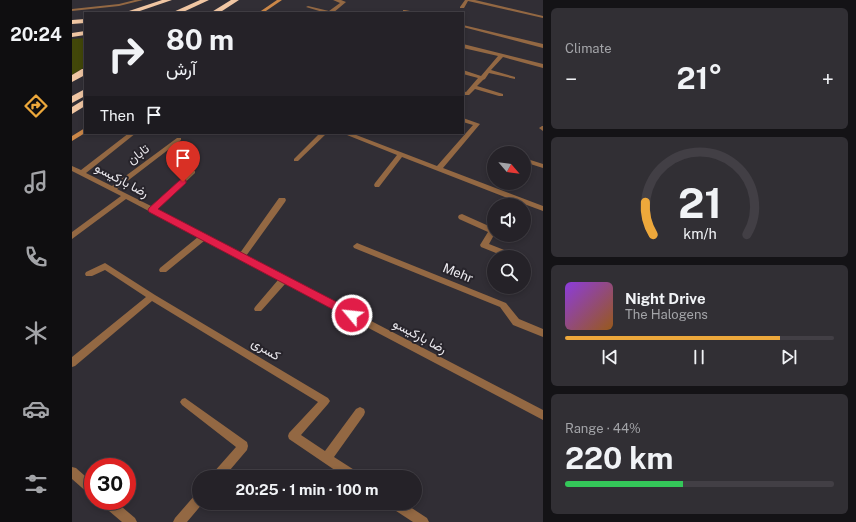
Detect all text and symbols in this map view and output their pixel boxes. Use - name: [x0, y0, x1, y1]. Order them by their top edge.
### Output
- text: 80 m: [166, 23, 234, 56]
- text: 20:24: [10, 24, 62, 45]
- icon: right: [100, 28, 152, 80]
- text: Climate: [565, 41, 612, 56]
- text: آرش: [166, 58, 196, 79]
- text: 21°: [676, 60, 723, 96]
- text: −: [565, 66, 577, 92]
- text: +: [822, 66, 834, 92]
- icon: directions: [22, 92, 50, 120]
- icon: arrive: [143, 104, 165, 126]
- text: Then: [100, 107, 135, 124]
- street label: تابان: [124, 141, 153, 168]
- pin: [166, 141, 200, 182]
- north arrow: [487, 146, 531, 190]
- map controls: [487, 146, 531, 294]
- icon: arrive: [172, 147, 194, 169]
- street label: رضا بارکیسو: [92, 160, 151, 201]
- icon: music: [22, 168, 50, 196]
- text: 21: [677, 178, 722, 227]
- button: sound: [487, 198, 531, 242]
- text: km/h: [683, 224, 716, 241]
- icon: phone: [22, 243, 50, 271]
- button: search: [487, 250, 531, 294]
- street label: Mehr: [441, 260, 475, 286]
- text: Night Drive: [625, 290, 706, 307]
- position arrow: [331, 294, 373, 336]
- text: The Halogens: [625, 307, 708, 322]
- street label: رضا بارکیسو: [390, 316, 449, 357]
- icon: climate: [22, 319, 50, 347]
- street label: کسری: [248, 335, 283, 364]
- icon: previous: [599, 346, 621, 368]
- icon: pause: [688, 346, 710, 368]
- icon: next: [778, 346, 800, 368]
- icon: car: [22, 395, 50, 423]
- text: Range · 44%: [565, 421, 641, 436]
- text: 220 km: [565, 440, 673, 476]
- speed limit sign: 30: [84, 458, 136, 510]
- icon: filters: [22, 470, 50, 498]
- text: 20:25 · 1 min · 100 m: [235, 481, 379, 498]

